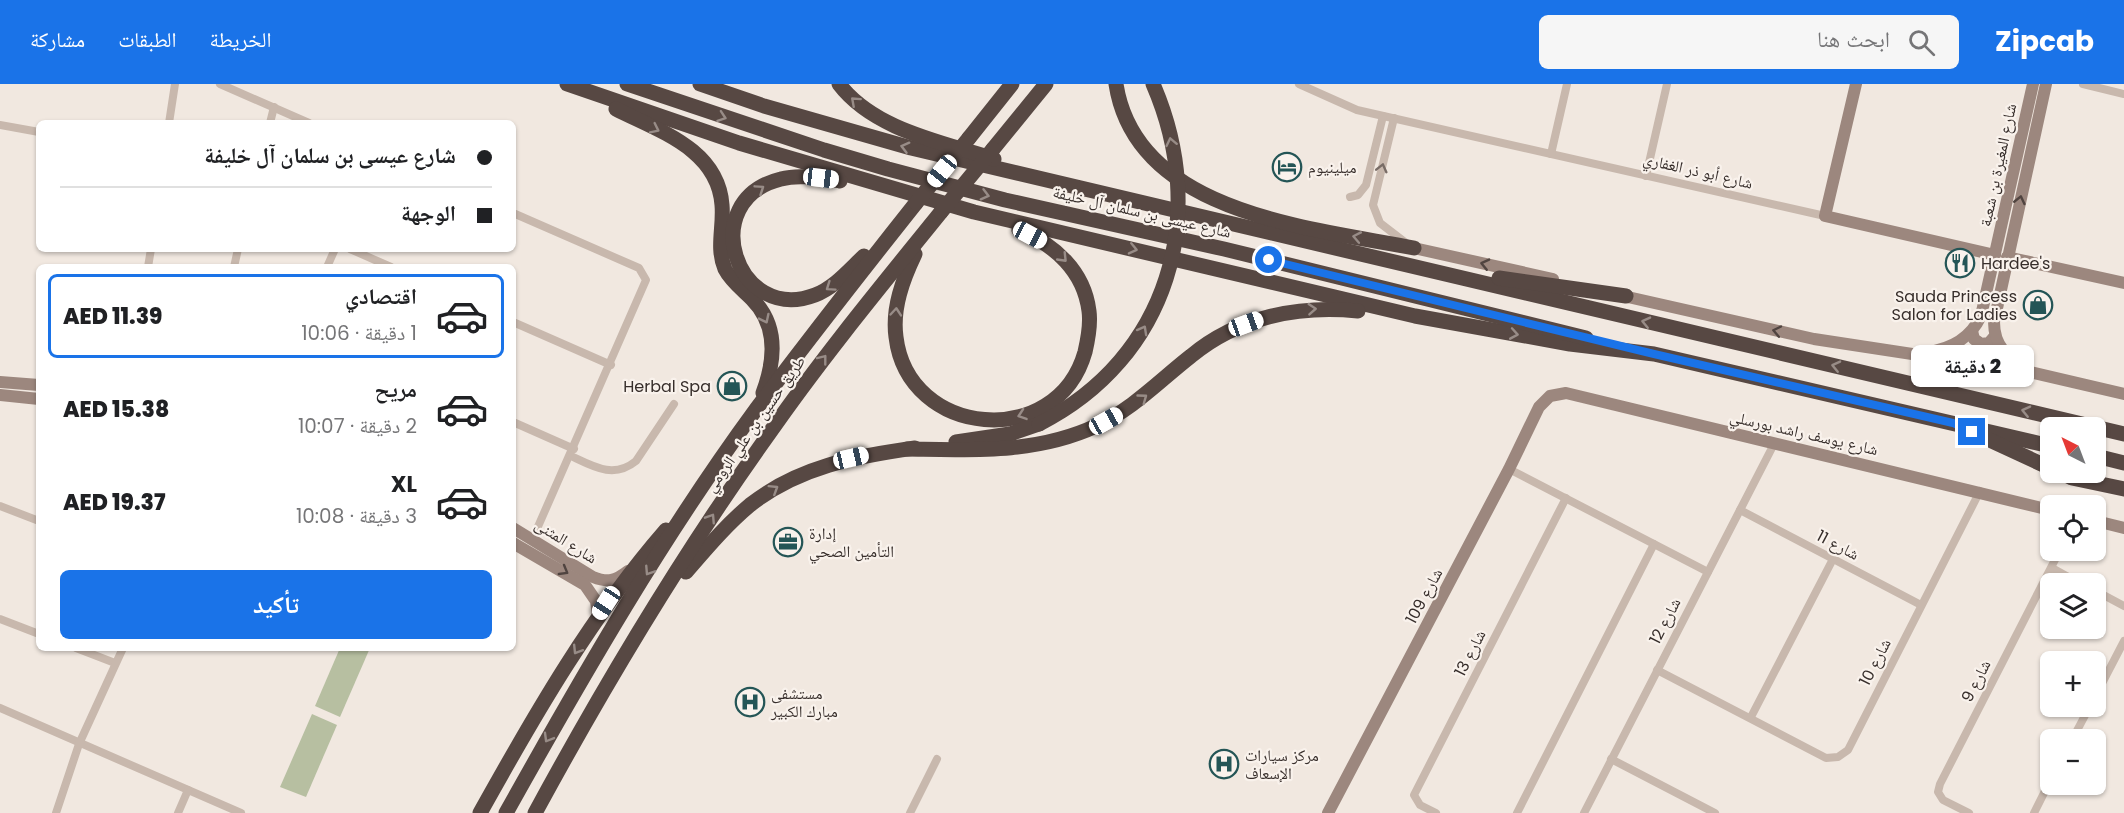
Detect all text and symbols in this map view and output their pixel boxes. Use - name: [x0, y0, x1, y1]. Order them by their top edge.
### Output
- search box: [1539, 15, 1959, 69]
- text: Zipcab: [1995, 22, 2094, 61]
- text: ابحث هنا: [1817, 24, 1890, 55]
- text: مشاركة: [30, 25, 85, 54]
- text: الطبقات: [118, 25, 177, 54]
- text: الخريطة: [210, 25, 271, 54]
- icon: search: [1905, 26, 1938, 59]
- one-way arrow: [851, 97, 862, 108]
- street label: شارع المغيرة بن شعبة: [1974, 101, 2022, 229]
- one-way arrow: [716, 109, 727, 122]
- one-way arrow: [649, 121, 660, 133]
- one-way arrow: [1166, 137, 1179, 147]
- text: شارع عيسى بن سلمان آل خليفة: [204, 140, 456, 171]
- one-way arrow: [900, 141, 910, 154]
- street label: شارع أبو ذر الغفاري: [1641, 147, 1755, 196]
- car: [924, 151, 960, 191]
- hotel icon: ميلينيوم: [1271, 151, 1303, 183]
- place label: ميلينيوم: [1308, 156, 1356, 179]
- one-way arrow: [1374, 163, 1387, 173]
- car: [802, 167, 840, 189]
- street label: شارع عيسى بن سلمان آل خليفة: [1051, 180, 1233, 244]
- one-way arrow: [753, 185, 764, 196]
- one-way arrow: [980, 187, 990, 200]
- one-way arrow: [2013, 195, 2026, 205]
- text: الوجهة: [401, 198, 456, 229]
- car: [1010, 219, 1050, 251]
- one-way arrow: [1352, 231, 1362, 244]
- one-way arrow: [1128, 242, 1138, 255]
- route start: [1255, 246, 1282, 273]
- restaurant icon: Hardee's: [1944, 247, 1976, 279]
- one-way arrow: [1055, 250, 1066, 261]
- place label: Hardee's: [1981, 252, 2050, 275]
- one-way arrow: [1480, 258, 1490, 271]
- one-way arrow: [825, 280, 836, 291]
- text: اقتصادي: [345, 281, 417, 312]
- place label: Sauda Princess Salon for Ladies: [1892, 285, 2017, 326]
- icon: car: [435, 289, 489, 343]
- shop icon: Sauda Princess Salon for Ladies: [2022, 289, 2054, 321]
- text: AED 11.39: [63, 301, 162, 332]
- one-way arrow: [1307, 303, 1316, 316]
- one-way arrow: [889, 307, 902, 317]
- car: [1226, 309, 1266, 339]
- one-way arrow: [758, 313, 770, 324]
- one-way arrow: [1642, 316, 1652, 329]
- text: 1 دقيقة · 10:06: [301, 319, 417, 347]
- one-way arrow: [1136, 326, 1147, 336]
- one-way arrow: [1773, 326, 1783, 339]
- one-way arrow: [1509, 327, 1519, 340]
- callout: 2 دقيقة: [1910, 345, 2034, 387]
- street label: طريق حسين بن علي الرومي: [699, 351, 812, 498]
- text: 2 دقيقة: [1944, 352, 2001, 380]
- one-way arrow: [816, 355, 827, 366]
- one-way arrow: [1832, 361, 1842, 374]
- shop icon: Herbal Spa: [716, 370, 748, 402]
- text: مريح: [374, 374, 417, 405]
- place label: Herbal Spa: [623, 375, 711, 398]
- icon: car: [435, 382, 489, 436]
- text: AED 15.38: [63, 394, 169, 425]
- one-way arrow: [1137, 394, 1148, 405]
- car: [1086, 404, 1126, 438]
- street label: شارع يوسف راشد بورسلي: [1727, 405, 1880, 462]
- one-way arrow: [2021, 405, 2031, 418]
- one-way arrow: [1017, 408, 1028, 421]
- text: 2 دقيقة · 10:07: [298, 412, 417, 440]
- north arrow: [2040, 417, 2106, 483]
- map controls: [2040, 417, 2106, 795]
- route end: [1958, 418, 1985, 445]
- car: [831, 445, 871, 471]
- text: XL: [391, 469, 417, 500]
- icon: car: [435, 475, 489, 529]
- one-way arrow: [767, 486, 778, 497]
- text: AED 19.37: [63, 487, 165, 518]
- button: locate: [2040, 495, 2106, 561]
- text: 3 دقيقة · 10:08: [296, 502, 417, 530]
- street label: شارع المثنى: [530, 513, 602, 569]
- one-way arrow: [703, 514, 714, 525]
- place label: إدارة التأمين الصحي: [809, 522, 894, 564]
- street label: شارع 11: [1813, 524, 1863, 566]
- office icon: إدارة التأمين الصحي: [772, 526, 804, 558]
- one-way arrow: [558, 564, 568, 576]
- one-way arrow: [645, 564, 656, 575]
- street label: شارع 109: [1400, 564, 1448, 628]
- button: تأكيد: [60, 570, 492, 639]
- button: layers: [2040, 573, 2106, 639]
- car: [589, 583, 623, 623]
- street label: شارع 12: [1644, 594, 1686, 648]
- street label: شارع 13: [1449, 626, 1491, 680]
- street label: شارع 10: [1853, 635, 1897, 689]
- one-way arrow: [573, 644, 585, 654]
- button: +: [2040, 651, 2106, 717]
- street label: شارع 9: [1956, 656, 1996, 706]
- place label: مستشفى مبارك الكبير: [770, 682, 838, 723]
- hospital icon: مستشفى مبارك الكبير: [734, 686, 766, 718]
- button: −: [2040, 729, 2106, 795]
- one-way arrow: [544, 732, 555, 742]
- place label: مركز سيارات الإسعاف: [1245, 744, 1319, 785]
- hospital icon: مركز سيارات الإسعاف: [1208, 748, 1240, 780]

